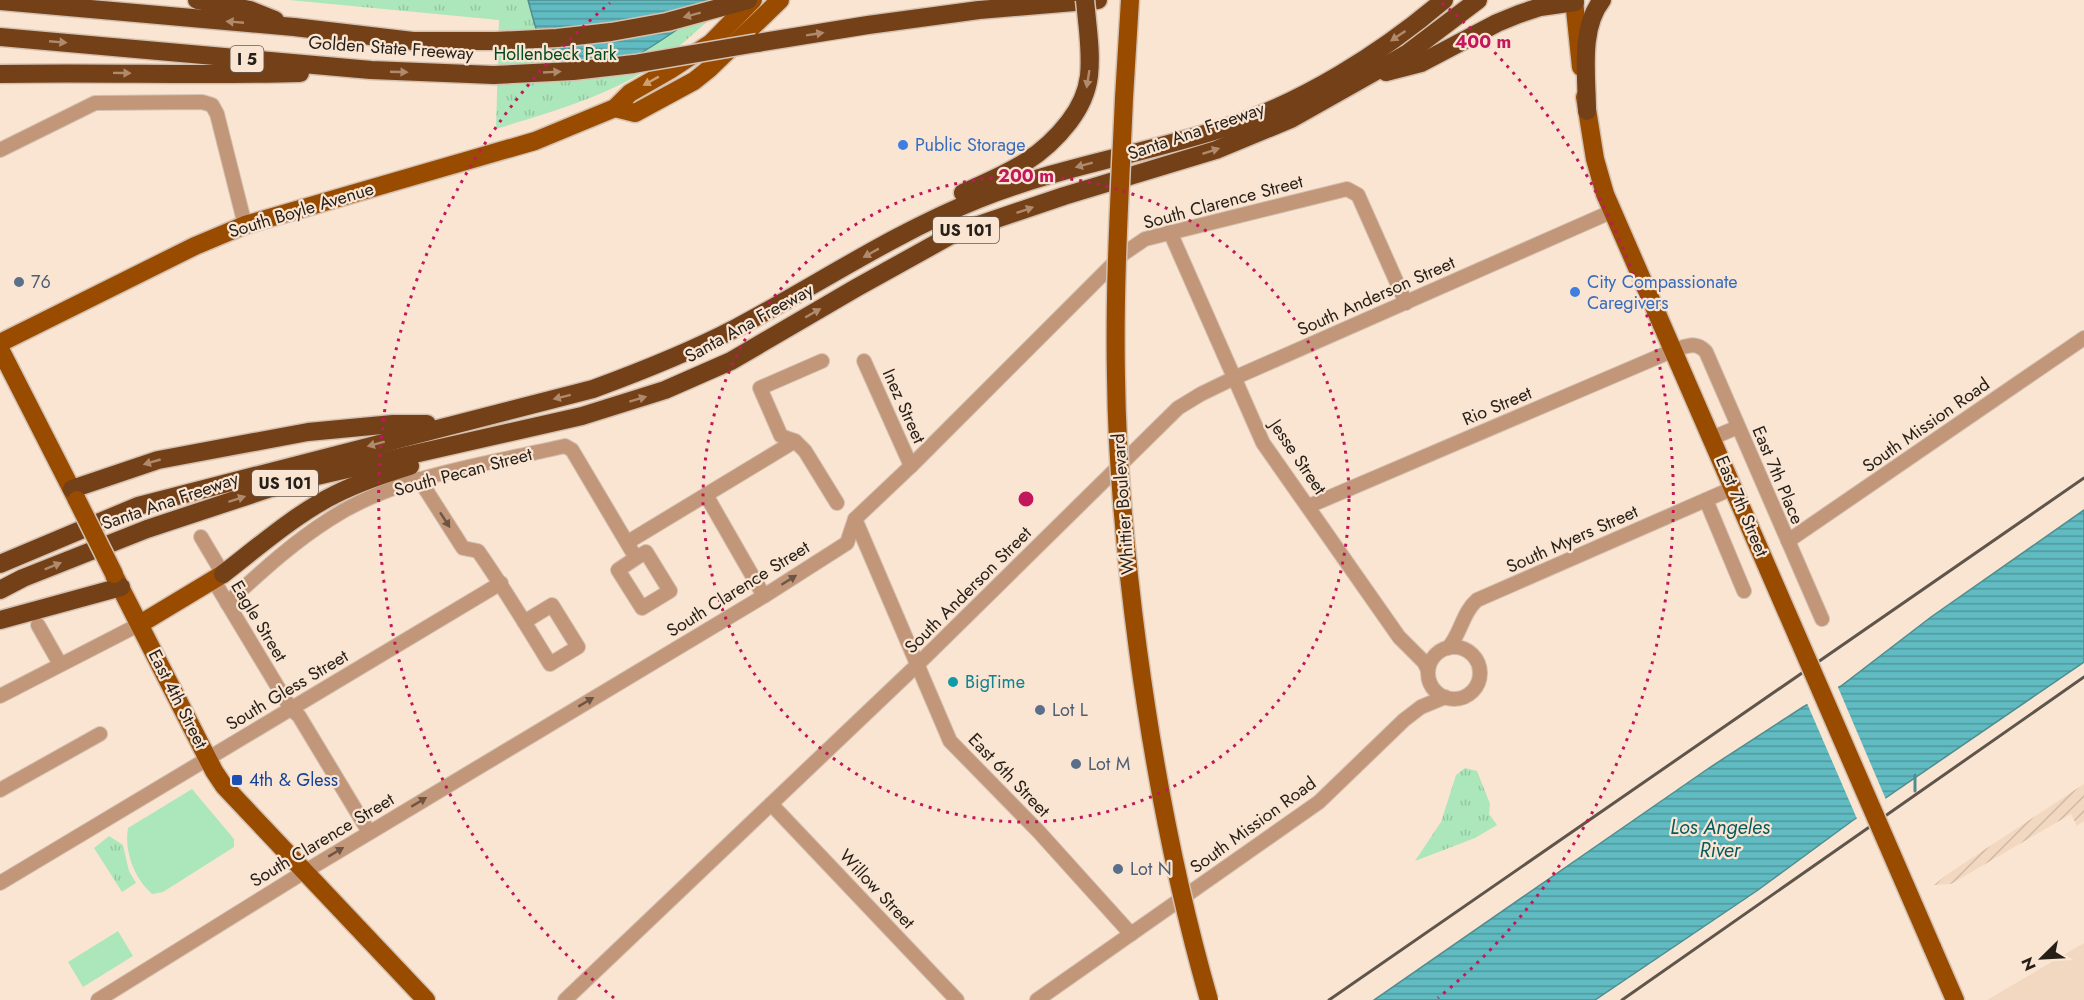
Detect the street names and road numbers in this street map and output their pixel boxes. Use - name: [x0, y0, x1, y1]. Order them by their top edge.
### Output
- street label: Golden State Freeway: [307, 29, 475, 67]
- road number: I 5: [230, 46, 264, 72]
- street label: Santa Ana Freeway: [1124, 95, 1268, 167]
- street label: South Clarence Street: [1140, 168, 1306, 236]
- street label: South Boyle Avenue: [225, 176, 377, 244]
- road number: US 101: [933, 217, 999, 243]
- street label: South Anderson Street: [1293, 249, 1460, 342]
- street label: Santa Ana Freeway: [680, 277, 818, 369]
- street label: Inez Street: [876, 364, 932, 448]
- street label: South Mission Road: [1857, 371, 1995, 479]
- street label: Rio Street: [1458, 380, 1536, 432]
- street label: Jesse Street: [1262, 413, 1333, 500]
- street label: East 7th Place: [1746, 422, 1810, 528]
- street label: Whittier Boulevard: [1105, 432, 1141, 576]
- street label: South Pecan Street: [391, 441, 536, 503]
- street label: East 7th Street: [1709, 452, 1775, 561]
- street label: Santa Ana Freeway: [98, 465, 242, 537]
- road number: US 101: [252, 470, 318, 496]
- street label: South Myers Street: [1502, 498, 1643, 580]
- street label: South Anderson Street: [899, 520, 1038, 659]
- street label: South Clarence Street: [661, 534, 815, 644]
- street label: Eagle Street: [225, 575, 294, 667]
- street label: South Gless Street: [221, 643, 354, 737]
- street label: East 4th Street: [142, 645, 214, 754]
- street label: East 6th Street: [962, 727, 1056, 823]
- street label: South Mission Road: [1185, 770, 1321, 880]
- street label: South Clarence Street: [245, 786, 400, 893]
- street label: Willow Street: [833, 843, 921, 935]

